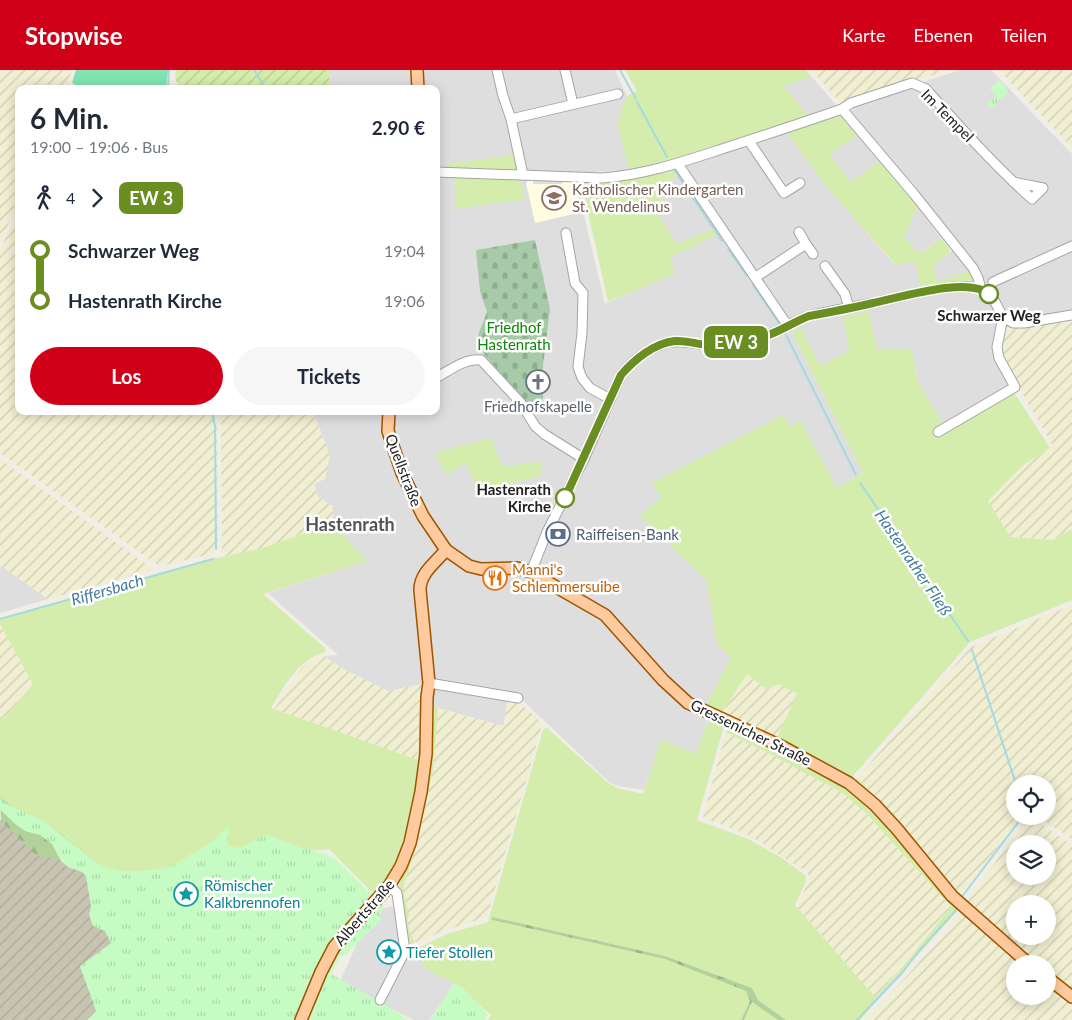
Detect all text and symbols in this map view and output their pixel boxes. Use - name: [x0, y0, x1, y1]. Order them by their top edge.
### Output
- text: Stopwise: [25, 21, 122, 50]
- text: Karte: [842, 24, 885, 46]
- text: Ebenen: [913, 24, 973, 46]
- text: Teilen: [1001, 24, 1047, 46]
- street label: Im Tempel: [918, 85, 978, 145]
- text: 6 Min.: [30, 101, 109, 135]
- text: 2.90 €: [372, 116, 425, 139]
- text: 19:00 – 19:06 · Bus: [30, 137, 168, 156]
- place label: Katholischer Kindergarten St. Wendelinus: [572, 180, 743, 215]
- icon: walk: [30, 184, 58, 212]
- icon: forward: [83, 184, 111, 212]
- school or university icon: Katholischer Kindergarten St. Wendelinus: [541, 185, 567, 211]
- text: EW 3: [129, 187, 173, 209]
- text: 4: [66, 188, 75, 207]
- text: Schwarzer Weg: [68, 239, 199, 262]
- text: 19:04: [384, 241, 425, 260]
- marker: Schwarzer Weg: [979, 284, 999, 304]
- text: Hastenrath Kirche: [68, 289, 222, 312]
- text: 19:06: [384, 291, 425, 310]
- place label: Schwarzer Weg: [937, 306, 1041, 324]
- park label: Friedhof Hastenrath: [477, 318, 551, 353]
- line badge: EW 3: [701, 326, 771, 358]
- text: EW 3: [714, 331, 758, 353]
- button: Los: [30, 347, 223, 405]
- button: Tickets: [233, 347, 425, 405]
- church icon: Friedhofskapelle: [525, 369, 551, 395]
- place label: Friedhofskapelle: [484, 397, 592, 415]
- street label: Quellstraße: [382, 431, 426, 509]
- place label: Hastenrath Kirche: [476, 480, 551, 515]
- marker: Hastenrath Kirche: [555, 488, 575, 508]
- water label: Hastenrather Fließ: [872, 505, 956, 619]
- district label: Hastenrath: [305, 513, 395, 535]
- bank icon: Raiffeisen-Bank: [545, 521, 571, 547]
- place label: Raiffeisen-Bank: [576, 525, 679, 543]
- place label: Manni's Schlemmersuibe: [512, 560, 620, 595]
- restaurant icon: Manni's Schlemmersuibe: [482, 565, 508, 591]
- water label: Riffersbach: [69, 570, 145, 608]
- street label: Gressenicher Straße: [688, 695, 814, 769]
- map controls: [1006, 775, 1056, 1005]
- button: locate: [1006, 775, 1056, 825]
- button: layers: [1006, 835, 1056, 885]
- street label: Albertstraße: [330, 875, 398, 949]
- place label: Römischer Kalkbrennofen: [204, 876, 300, 911]
- place icon: Römischer Kalkbrennofen: [173, 881, 199, 907]
- button: +: [1006, 895, 1056, 945]
- place icon: Tiefer Stollen: [376, 939, 402, 965]
- place label: Tiefer Stollen: [406, 943, 493, 961]
- button: −: [1006, 955, 1056, 1005]

